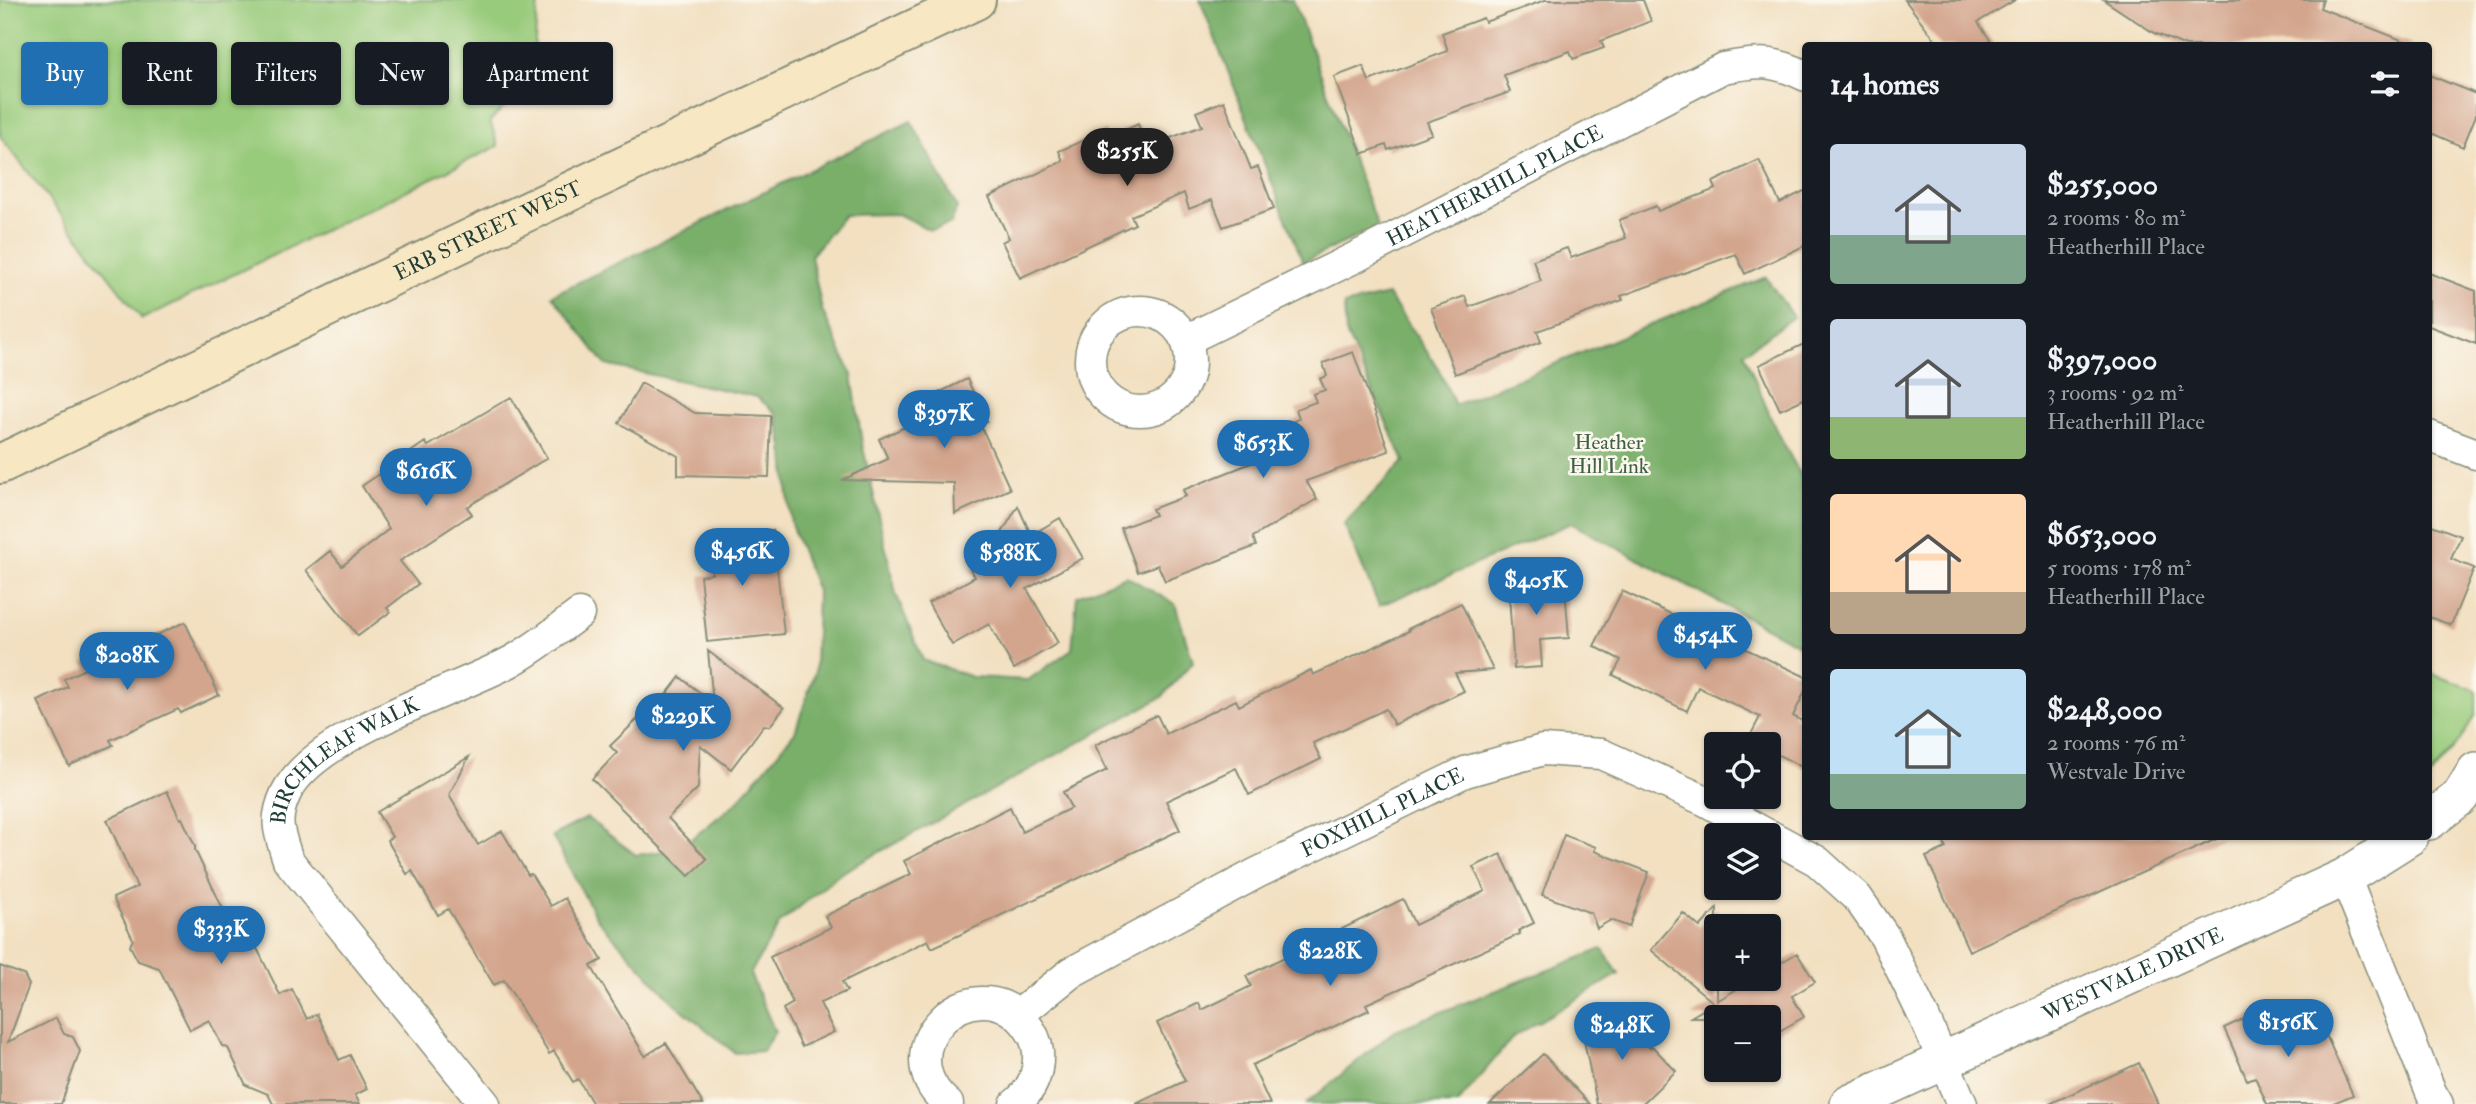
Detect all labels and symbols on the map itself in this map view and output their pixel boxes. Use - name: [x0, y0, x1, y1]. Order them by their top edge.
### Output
- street label: HEATHERHILL PLACE: [1382, 119, 1608, 253]
- pin: $255K: [1078, 128, 1176, 188]
- street label: ERB STREET WEST: [390, 175, 587, 287]
- pin: $397K: [895, 391, 993, 450]
- pin: $653K: [1214, 420, 1312, 480]
- park label: Heather Hill Link: [1569, 429, 1649, 480]
- pin: $616K: [377, 448, 475, 508]
- pin: $456K: [693, 528, 791, 588]
- pin: $588K: [961, 530, 1059, 590]
- pin: $405K: [1487, 558, 1585, 617]
- pin: $454K: [1656, 612, 1754, 672]
- pin: $208K: [78, 632, 176, 692]
- street label: BIRCHLEAF WALK: [265, 691, 424, 825]
- pin: $229K: [634, 694, 732, 753]
- street label: FOXHILL PLACE: [1296, 762, 1468, 864]
- pin: $333K: [172, 906, 270, 966]
- street label: WESTVALE DRIVE: [2037, 922, 2228, 1028]
- pin: $228K: [1281, 928, 1379, 988]
- pin: $156K: [2239, 1000, 2337, 1059]
- pin: $248K: [1573, 1002, 1671, 1062]

